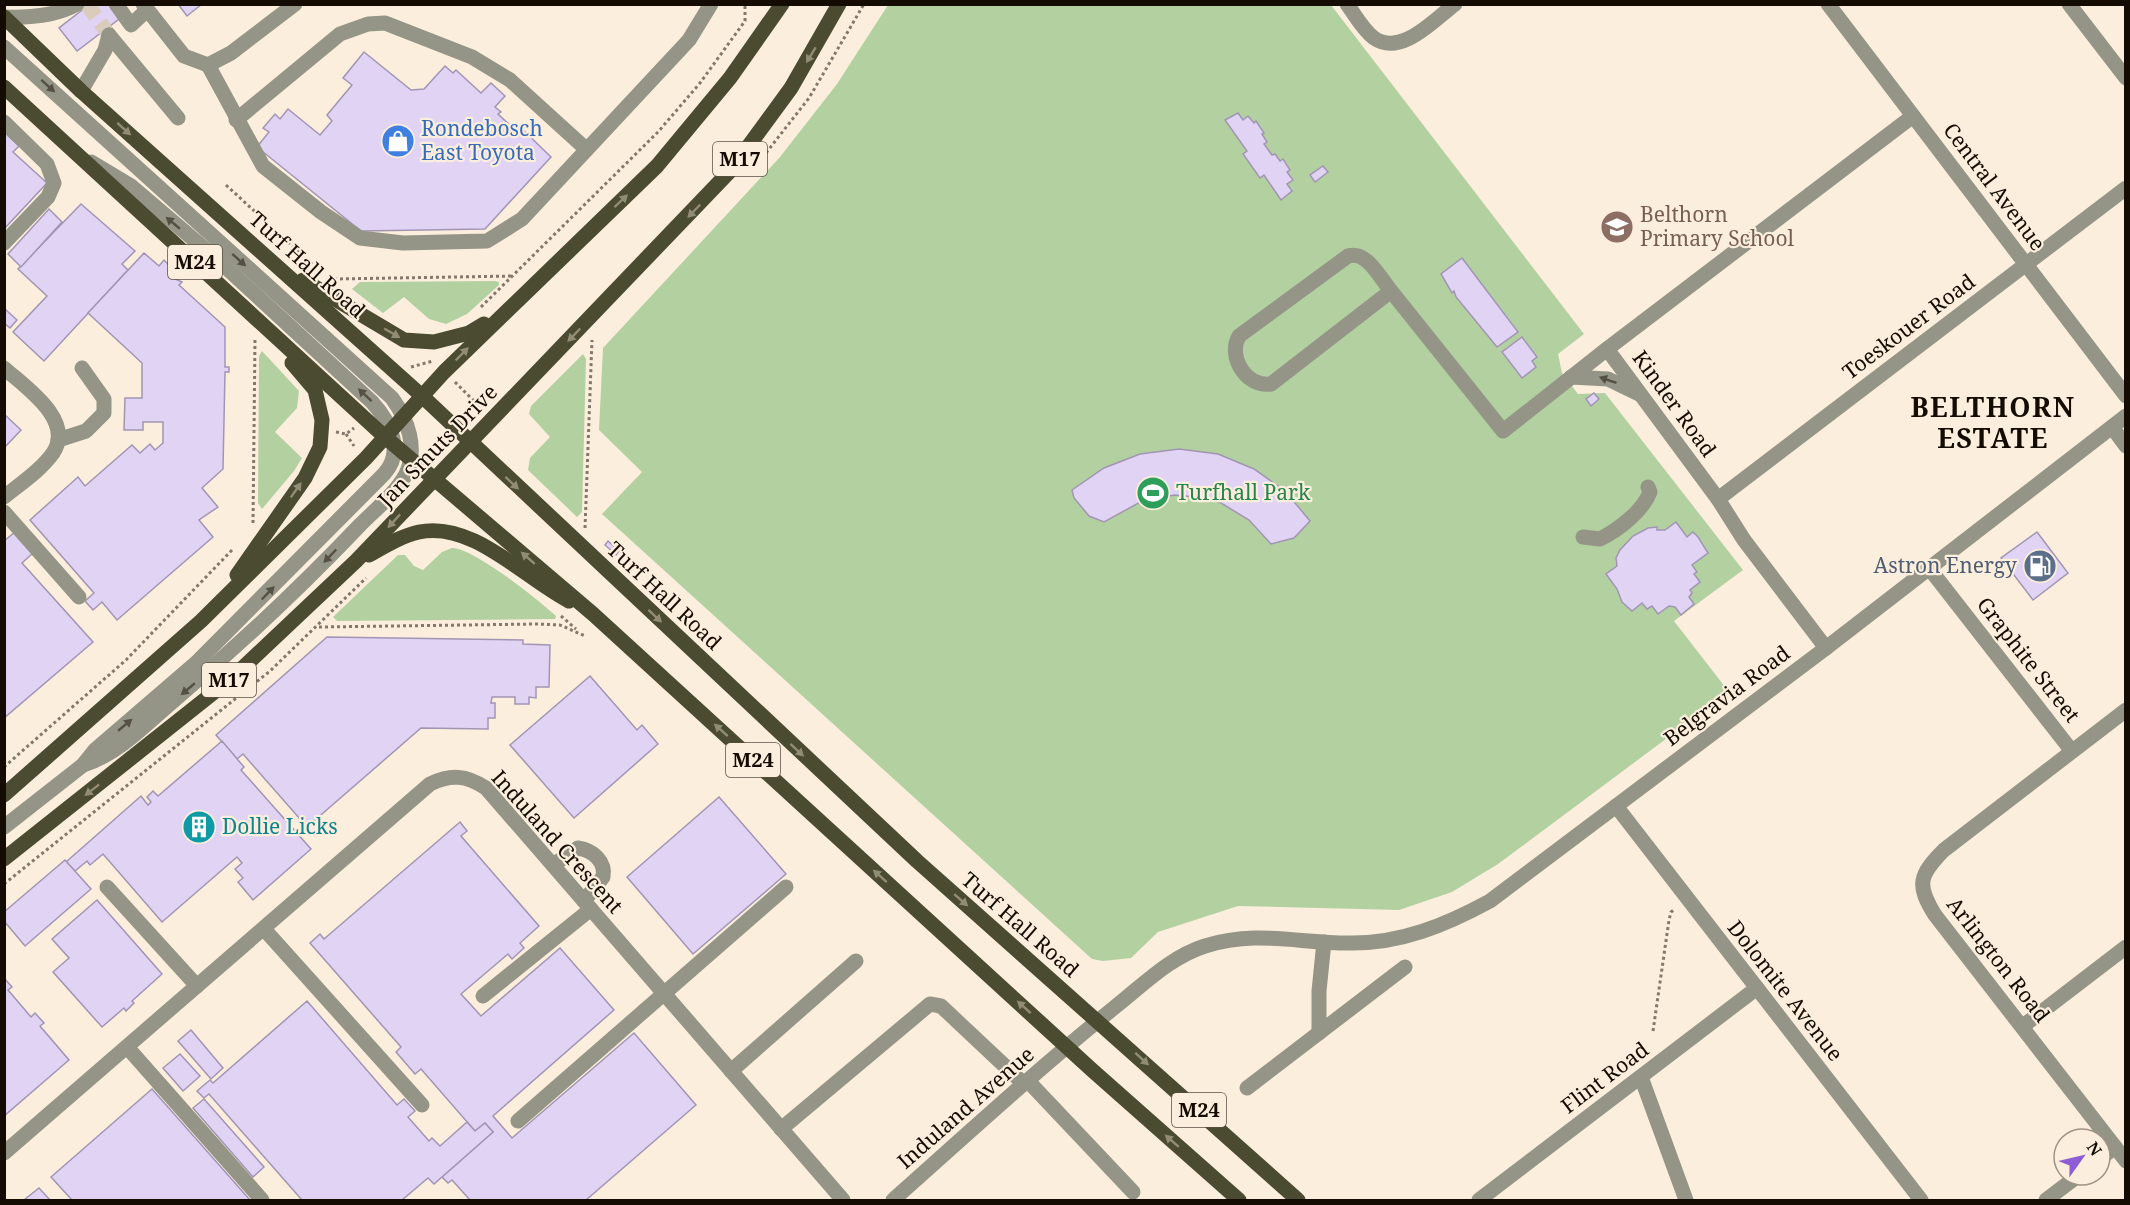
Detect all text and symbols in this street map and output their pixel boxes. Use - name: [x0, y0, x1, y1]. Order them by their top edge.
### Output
- one-way arrow: [805, 47, 816, 63]
- one-way arrow: [40, 79, 55, 92]
- place label: Rondebosch East Toyota: [421, 114, 543, 166]
- street label: Central Avenue: [1937, 117, 2052, 256]
- one-way arrow: [116, 122, 131, 135]
- shop icon: Rondebosch East Toyota: [380, 123, 416, 159]
- road number: M17: [713, 142, 767, 176]
- one-way arrow: [613, 194, 628, 208]
- place label: Belthorn Primary School: [1640, 200, 1795, 252]
- one-way arrow: [687, 204, 701, 219]
- street label: Turf Hall Road: [244, 205, 372, 324]
- school or university icon: Belthorn Primary School: [1599, 209, 1635, 245]
- one-way arrow: [165, 216, 181, 229]
- road number: M24: [168, 245, 222, 279]
- one-way arrow: [232, 252, 246, 266]
- street label: Toeskouer Road: [1836, 267, 1980, 385]
- one-way arrow: [384, 328, 401, 338]
- one-way arrow: [567, 328, 581, 343]
- street label: Kinder Road: [1627, 345, 1723, 462]
- one-way arrow: [454, 347, 468, 361]
- one-way arrow: [1599, 375, 1617, 385]
- street label: Jan Smuts Drive: [371, 378, 503, 513]
- one-way arrow: [357, 388, 372, 402]
- district label: BELTHORN ESTATE: [1910, 388, 2076, 456]
- sports icon: Turfhall Park: [1135, 475, 1171, 511]
- one-way arrow: [505, 476, 520, 490]
- place label: Turfhall Park: [1176, 478, 1311, 506]
- one-way arrow: [290, 482, 301, 498]
- one-way arrow: [387, 514, 401, 529]
- street label: Turf Hall Road: [601, 535, 728, 656]
- fuel station icon: Astron Energy: [2022, 548, 2058, 584]
- one-way arrow: [324, 549, 338, 563]
- place label: Astron Energy: [1873, 551, 2017, 579]
- one-way arrow: [520, 552, 536, 565]
- one-way arrow: [260, 586, 274, 600]
- street label: Graphite Street: [1971, 591, 2087, 728]
- one-way arrow: [647, 609, 662, 623]
- street label: Belgravia Road: [1658, 639, 1795, 752]
- road number: M17: [202, 663, 256, 697]
- one-way arrow: [181, 682, 196, 695]
- one-way arrow: [117, 719, 133, 732]
- one-way arrow: [713, 723, 728, 737]
- one-way arrow: [790, 742, 804, 756]
- road number: M24: [726, 743, 780, 777]
- street label: Induland Crescent: [486, 764, 630, 919]
- one-way arrow: [84, 783, 100, 796]
- building icon: Dollie Licks: [181, 809, 217, 845]
- place label: Dollie Licks: [222, 812, 338, 840]
- street label: Turf Hall Road: [956, 866, 1085, 983]
- one-way arrow: [873, 870, 888, 883]
- street label: Arlington Road: [1941, 891, 2057, 1028]
- one-way arrow: [953, 893, 968, 906]
- street label: Dolomite Avenue: [1722, 914, 1850, 1067]
- one-way arrow: [1017, 1000, 1032, 1014]
- street label: Flint Road: [1555, 1035, 1654, 1119]
- street label: Induland Avenue: [891, 1040, 1040, 1174]
- one-way arrow: [1134, 1052, 1149, 1065]
- road number: M24: [1172, 1093, 1226, 1127]
- north arrow: [2052, 1127, 2112, 1187]
- one-way arrow: [1165, 1135, 1180, 1148]
- text: N: [2082, 1137, 2107, 1160]

